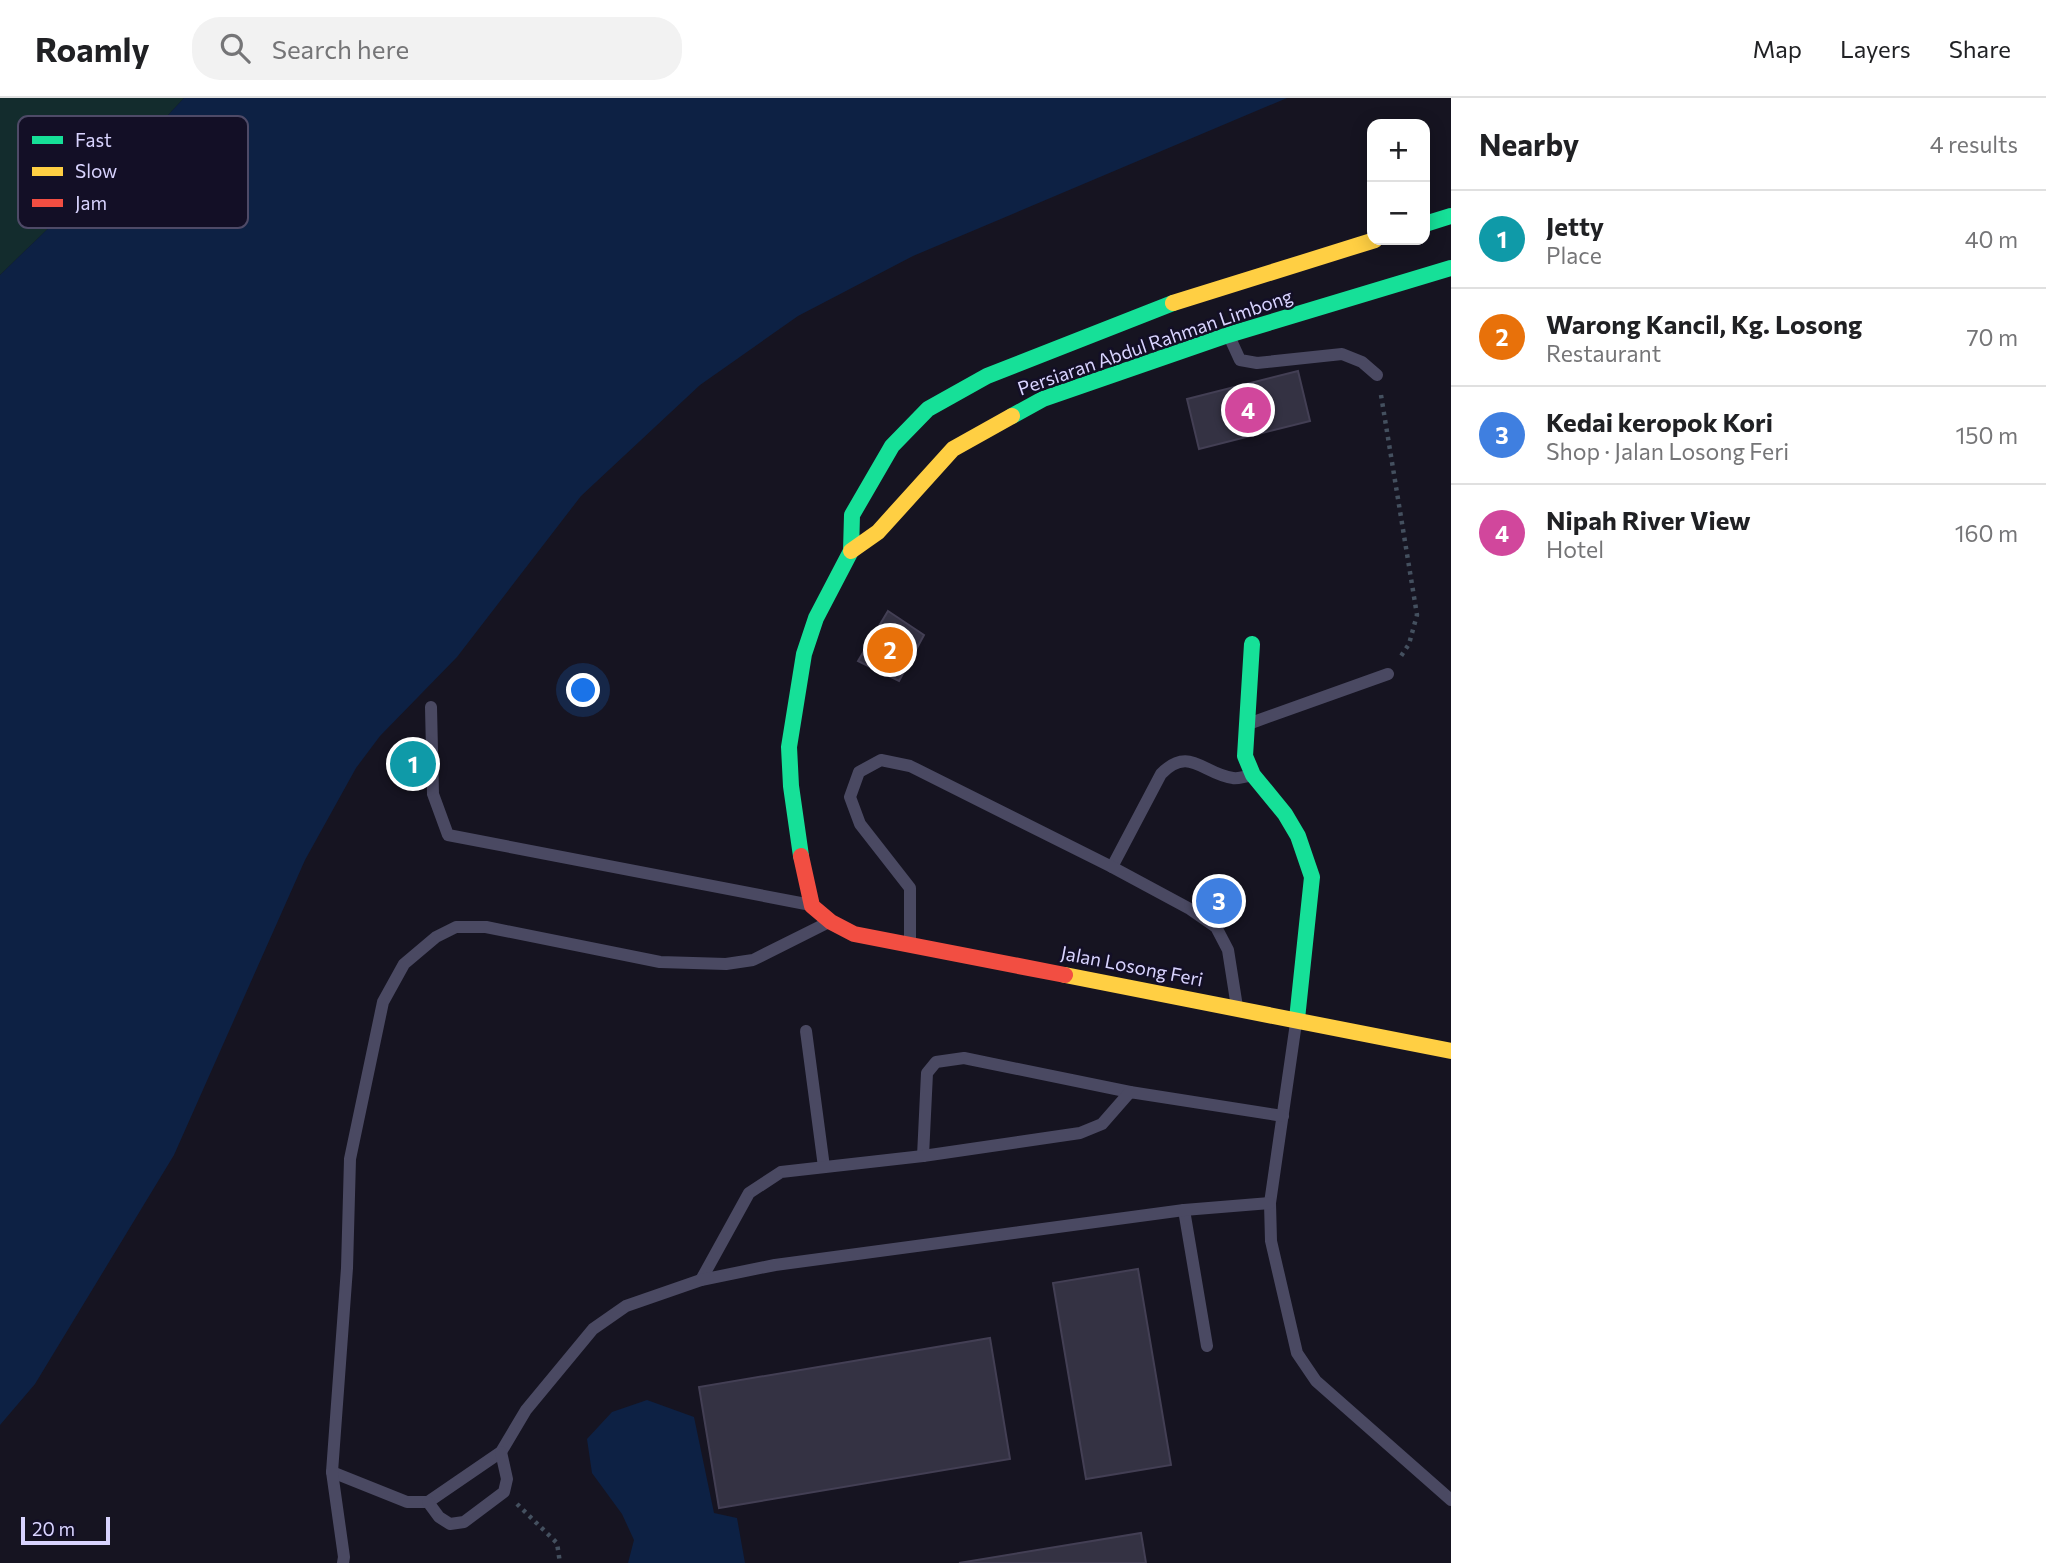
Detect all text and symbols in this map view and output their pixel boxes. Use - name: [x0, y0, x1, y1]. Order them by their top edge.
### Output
- search box: [192, 17, 682, 80]
- text: Roamly: [35, 28, 150, 69]
- icon: search: [216, 29, 254, 67]
- text: Search here: [272, 33, 409, 64]
- text: Map: [1753, 34, 1802, 63]
- text: Layers: [1840, 34, 1911, 63]
- text: Share: [1949, 34, 2011, 63]
- legend: [18, 116, 248, 228]
- map controls: [1367, 119, 1430, 245]
- button: +: [1367, 119, 1430, 182]
- text: Nearby: [1479, 125, 1579, 162]
- text: Fast: [75, 128, 112, 151]
- text: 4 results: [1930, 130, 2018, 158]
- text: Slow: [75, 159, 117, 182]
- button: −: [1367, 182, 1430, 245]
- text: Jam: [75, 191, 107, 214]
- text: Jetty: [1546, 210, 1604, 241]
- text: 1: [1497, 225, 1507, 253]
- text: 40 m: [1965, 225, 2018, 253]
- text: Place: [1546, 241, 1602, 269]
- street label: Persiaran Abdul Rahman Limbong: [1014, 284, 1295, 399]
- text: Warong Kancil, Kg. Losong: [1546, 308, 1862, 339]
- text: 2: [1495, 323, 1509, 351]
- text: 70 m: [1966, 323, 2018, 351]
- text: Restaurant: [1546, 339, 1661, 367]
- pin: 4: [1225, 384, 1271, 436]
- text: Kedai keropok Kori: [1546, 406, 1773, 437]
- text: 3: [1495, 421, 1509, 449]
- text: 150 m: [1955, 421, 2018, 449]
- text: Shop · Jalan Losong Feri: [1546, 437, 1789, 465]
- text: Nipah River View: [1546, 504, 1751, 535]
- text: 4: [1495, 519, 1509, 547]
- text: 160 m: [1955, 519, 2018, 547]
- text: Hotel: [1546, 535, 1604, 563]
- pin: 2: [867, 624, 913, 676]
- your location: [566, 673, 600, 707]
- pin: 1: [390, 738, 436, 790]
- pin: 3: [1196, 875, 1242, 927]
- street label: Jalan Losong Feri: [1059, 940, 1205, 991]
- scale bar: [21, 1514, 110, 1546]
- text: 20 m: [32, 1517, 75, 1540]

